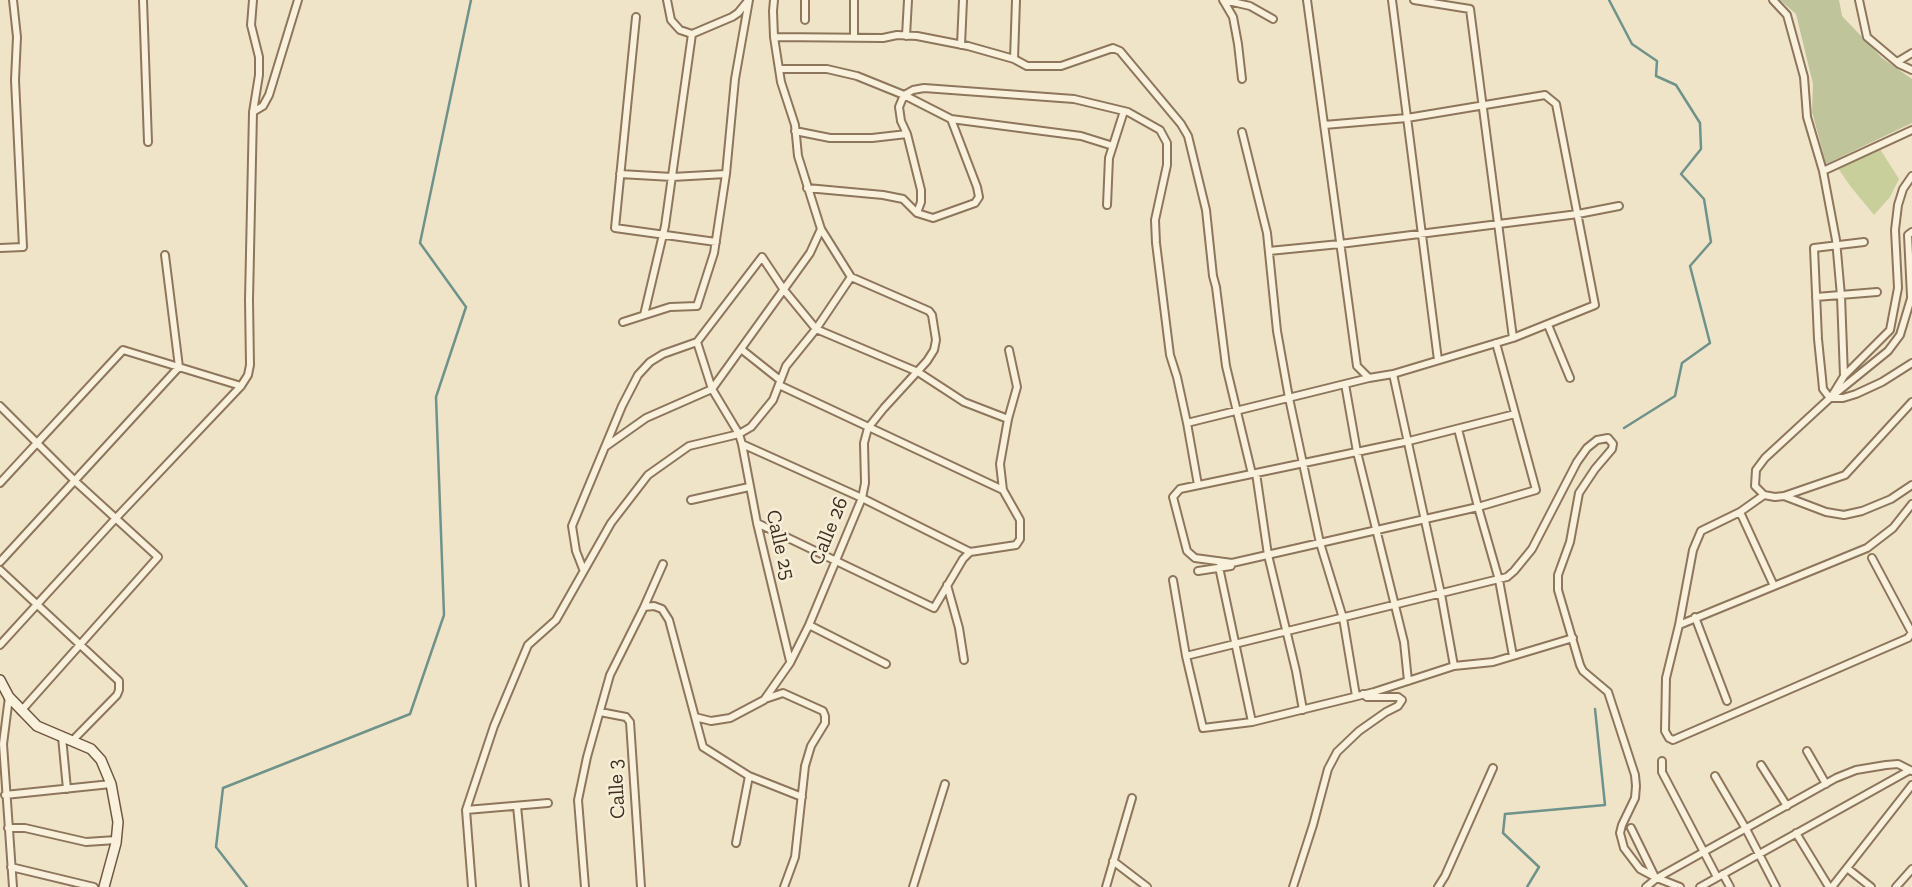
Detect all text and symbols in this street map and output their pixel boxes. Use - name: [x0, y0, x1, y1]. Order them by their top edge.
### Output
- street label: Calle 26: [804, 493, 854, 569]
- street label: Calle 25: [760, 508, 800, 582]
- street label: Calle 3: [603, 758, 631, 820]

